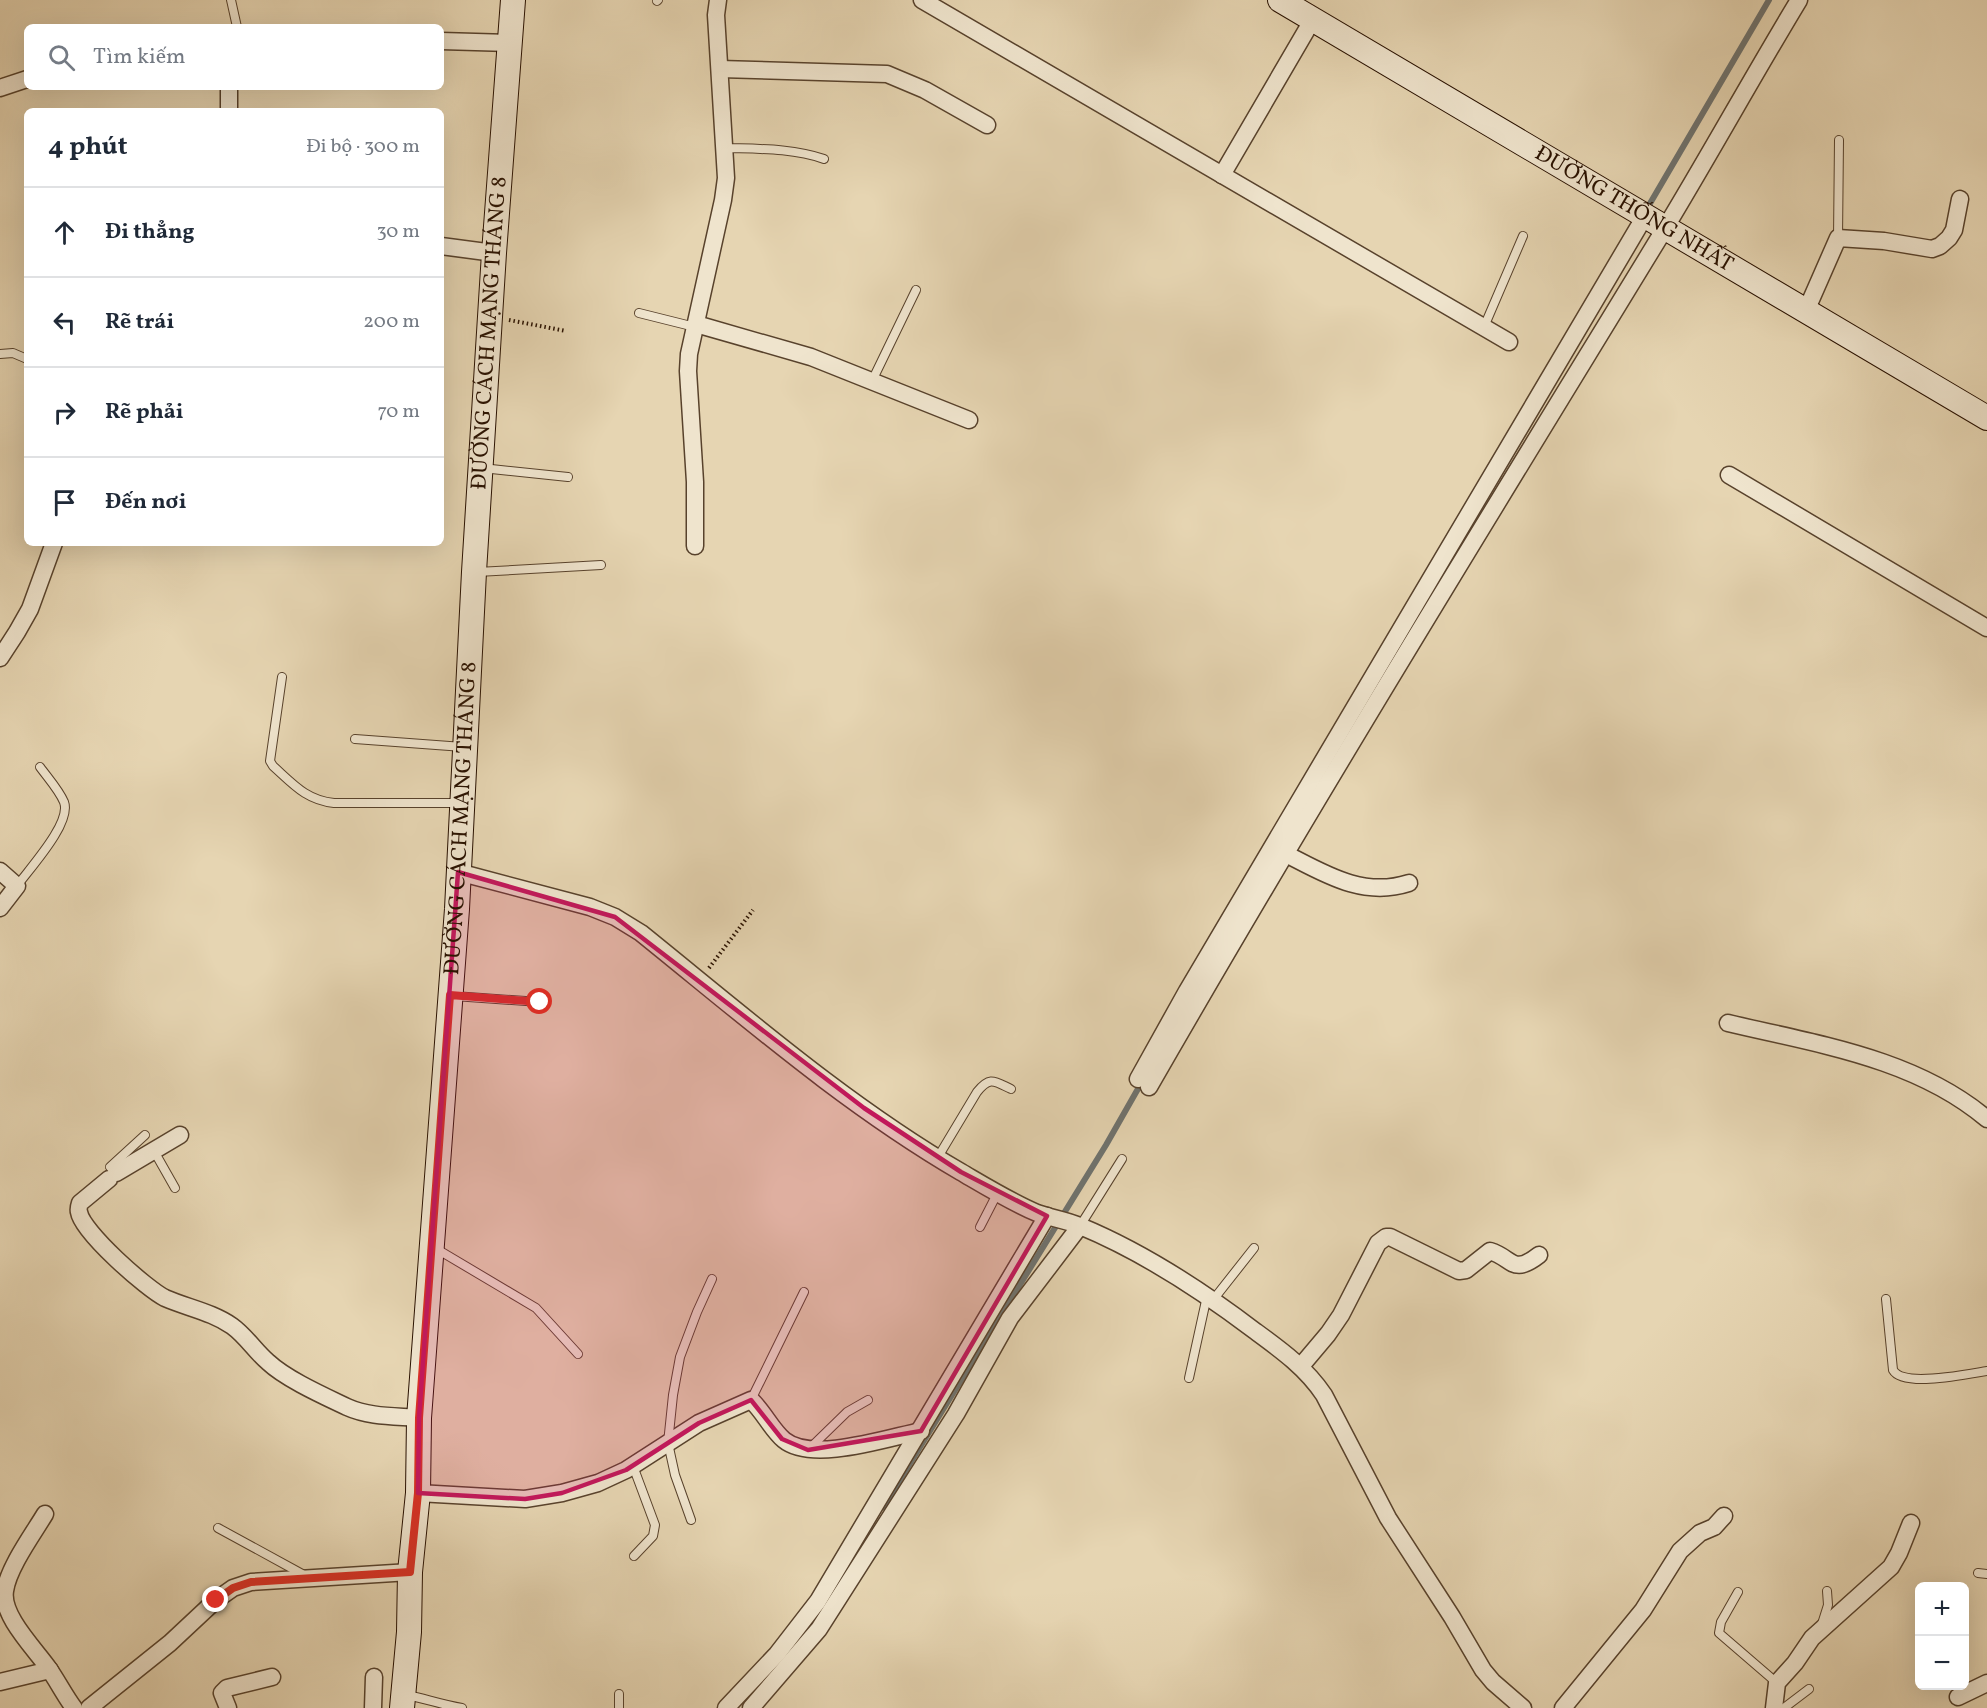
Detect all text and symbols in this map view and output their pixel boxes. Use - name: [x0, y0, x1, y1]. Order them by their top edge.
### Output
- search box: [24, 24, 444, 90]
- icon: search: [45, 41, 78, 74]
- text: Tìm kiếm: [93, 42, 186, 73]
- text: 4 phút: [48, 129, 127, 165]
- text: Đi bộ · 300 m: [306, 133, 420, 161]
- street label: ĐƯỜNG THỐNG NHẤT: [1529, 138, 1739, 280]
- street label: ĐƯỜNG CÁCH MẠNG THÁNG 8: [464, 175, 515, 491]
- icon: ahead: [48, 216, 81, 249]
- text: Đi thẳng: [105, 217, 195, 248]
- text: 30 m: [376, 218, 420, 246]
- icon: left: [48, 306, 81, 339]
- text: Rẽ trái: [105, 307, 174, 338]
- text: 200 m: [363, 308, 420, 336]
- icon: right: [48, 396, 81, 429]
- text: Rẽ phải: [105, 397, 184, 428]
- text: 70 m: [377, 398, 420, 426]
- icon: arrive: [48, 486, 81, 519]
- text: Đến nơi: [105, 487, 187, 518]
- street label: ĐƯỜNG CÁCH MẠNG THÁNG 8: [437, 661, 485, 976]
- route start: [526, 988, 552, 1014]
- map controls: [1915, 1582, 1969, 1690]
- button: +: [1915, 1582, 1969, 1636]
- route end: [202, 1586, 228, 1612]
- button: −: [1915, 1636, 1969, 1690]

